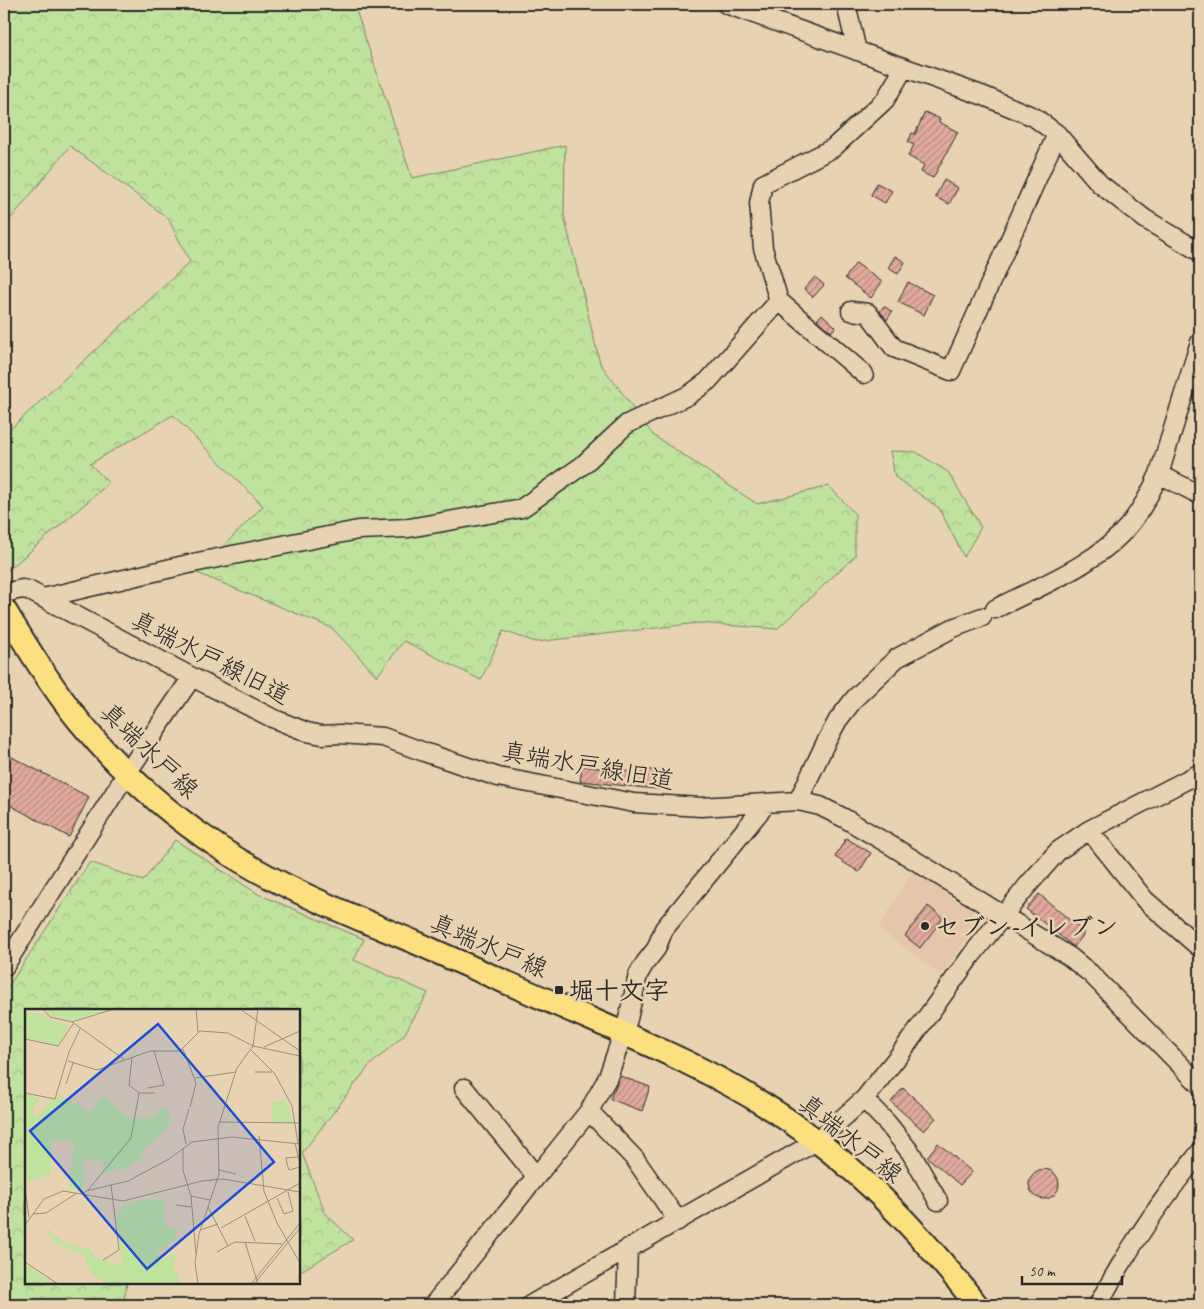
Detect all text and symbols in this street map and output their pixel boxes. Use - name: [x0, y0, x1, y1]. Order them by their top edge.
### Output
- street label: 真端水戸線旧道: [125, 604, 296, 712]
- street label: 真端水戸線: [93, 696, 205, 806]
- street label: 真端水戸線旧道: [499, 735, 677, 797]
- street label: 真端水戸線: [425, 907, 552, 985]
- place label: セブン-イレブン: [935, 911, 1118, 943]
- marker: セブン-イレブン: [919, 920, 931, 932]
- place label: 堀十文字: [569, 975, 669, 1007]
- marker: 堀十文字: [553, 984, 565, 996]
- inset map: [25, 1009, 300, 1284]
- street label: 真端水戸線: [792, 1087, 909, 1191]
- scale bar: [1022, 1254, 1122, 1286]
- text: 50 m: [1029, 1262, 1056, 1281]

